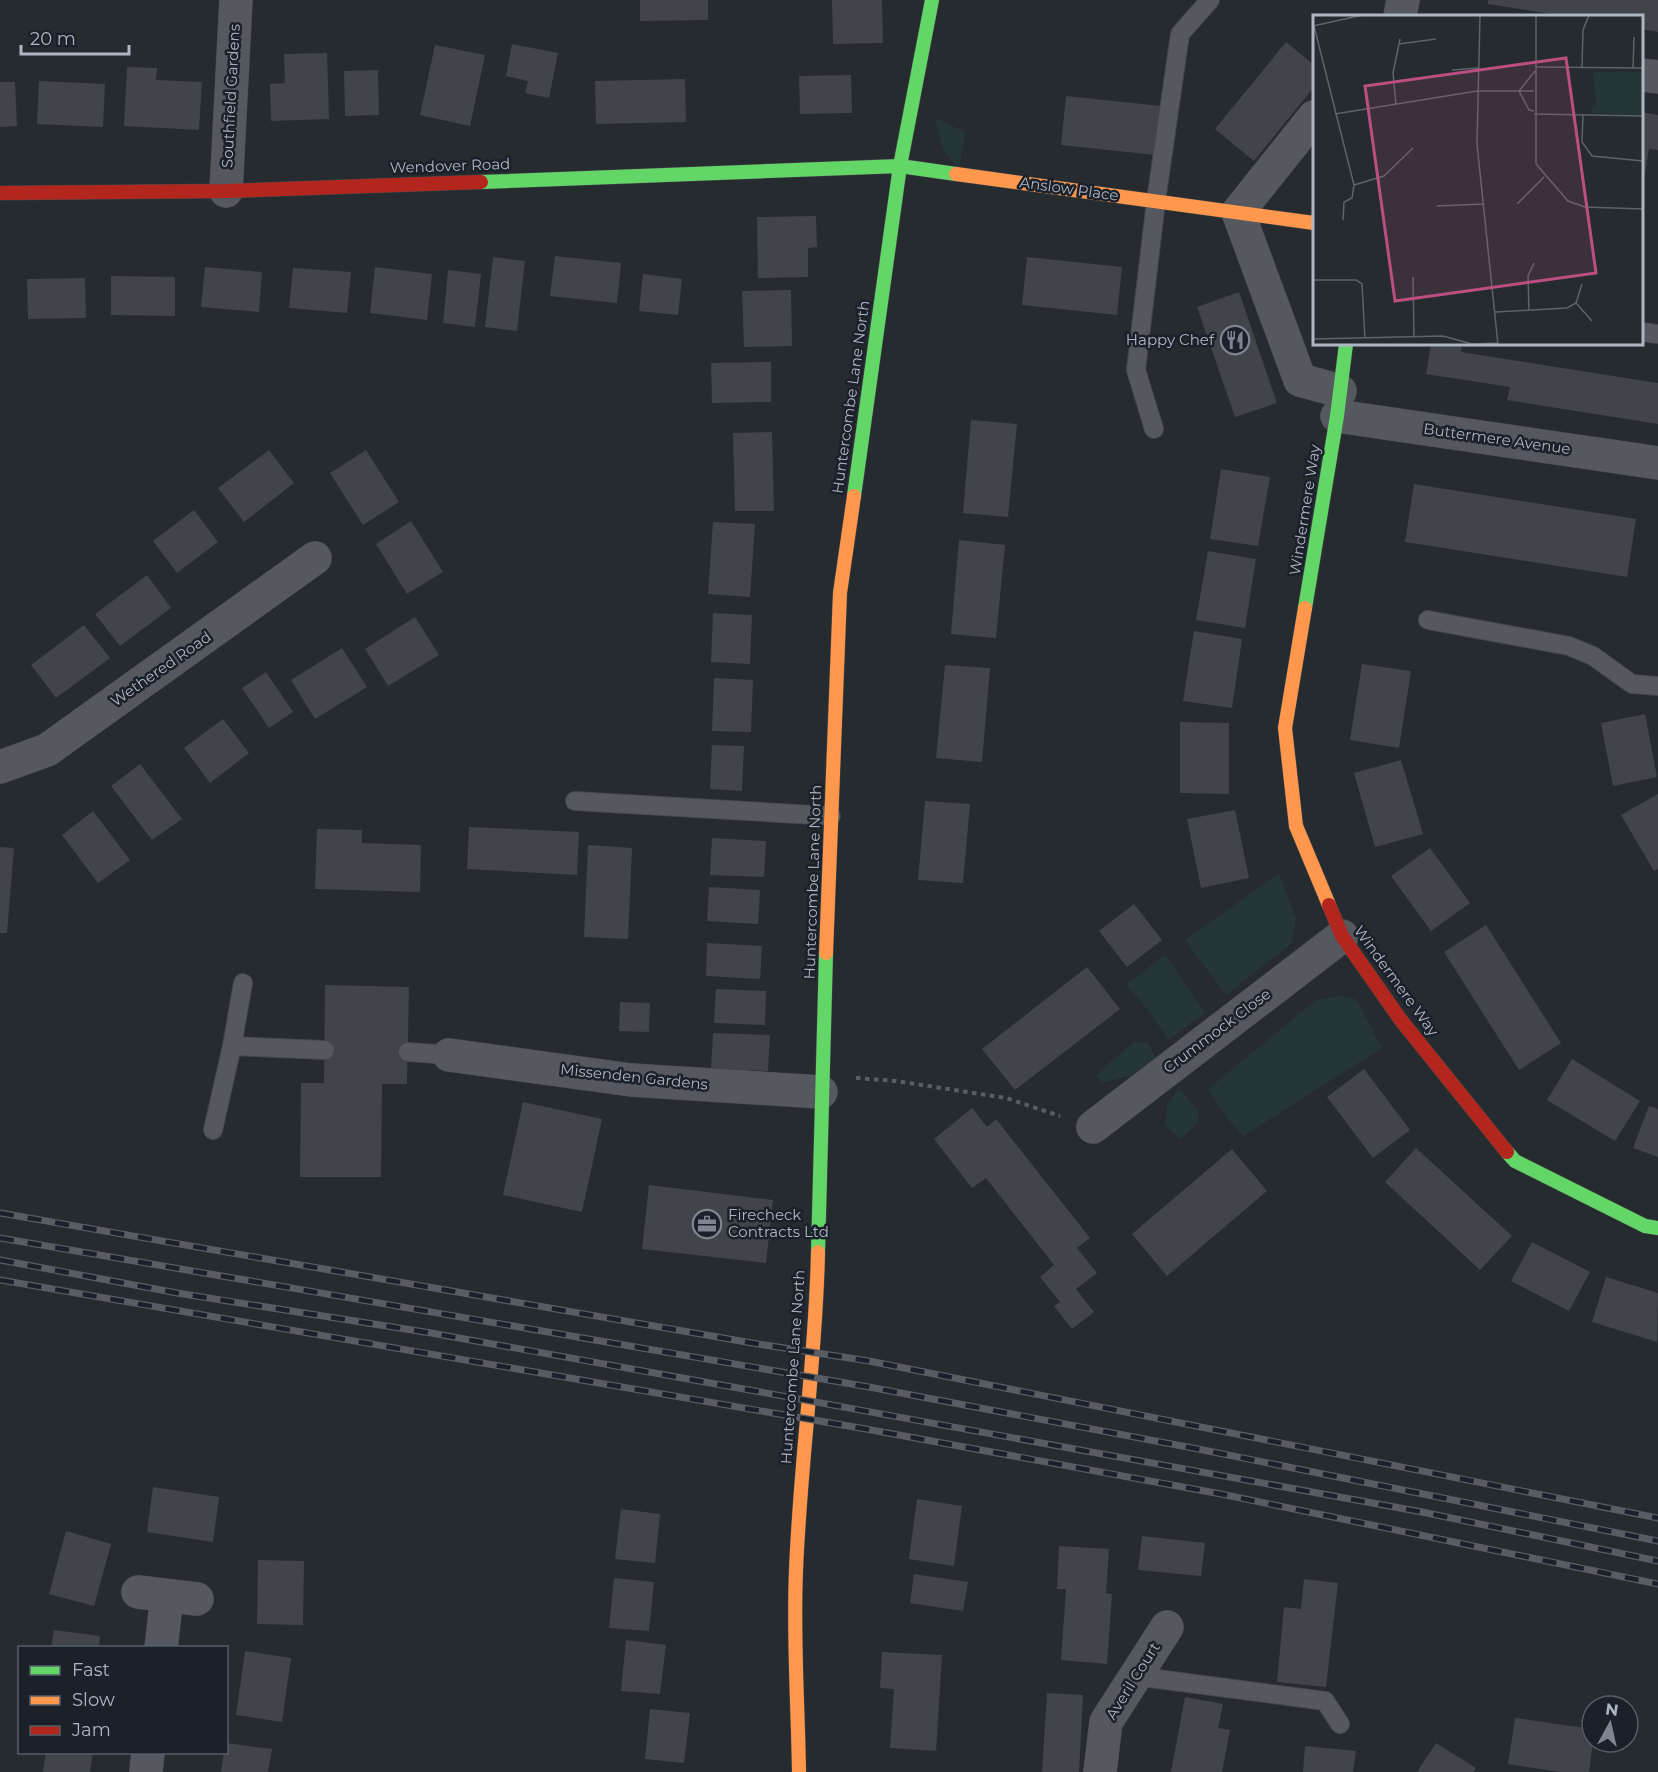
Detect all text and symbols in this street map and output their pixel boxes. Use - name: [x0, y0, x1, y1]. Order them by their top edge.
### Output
- inset map: [1313, 15, 1643, 345]
- scale bar: [21, 18, 129, 56]
- street label: Southfield Gardens: [217, 23, 244, 168]
- text: 20 m: [30, 28, 76, 50]
- street label: Wendover Road: [389, 154, 511, 177]
- street label: Anslow Place: [1018, 172, 1120, 205]
- street label: Huntercombe Lane North: [828, 299, 873, 495]
- restaurant icon: Happy Chef: [1219, 324, 1251, 356]
- place label: Happy Chef: [1126, 330, 1215, 349]
- street label: Buttermere Avenue: [1422, 419, 1572, 458]
- street label: Windermere Way: [1285, 442, 1324, 577]
- street label: Wethered Road: [107, 627, 215, 710]
- street label: Huntercombe Lane North: [800, 784, 825, 980]
- street label: Windermere Way: [1350, 922, 1443, 1040]
- street label: Crummock Close: [1159, 984, 1274, 1077]
- street label: Missenden Gardens: [559, 1059, 709, 1094]
- place label: Firecheck Contracts Ltd: [728, 1205, 829, 1241]
- office icon: Firecheck Contracts Ltd: [691, 1208, 723, 1240]
- street label: Huntercombe Lane North: [776, 1269, 809, 1465]
- street label: Averil Court: [1101, 1639, 1164, 1723]
- legend: [18, 1646, 228, 1754]
- text: Fast: [72, 1659, 110, 1681]
- text: Slow: [72, 1689, 115, 1711]
- north arrow: [1580, 1694, 1640, 1754]
- text: N: [1604, 1699, 1620, 1720]
- text: Jam: [71, 1719, 111, 1741]

